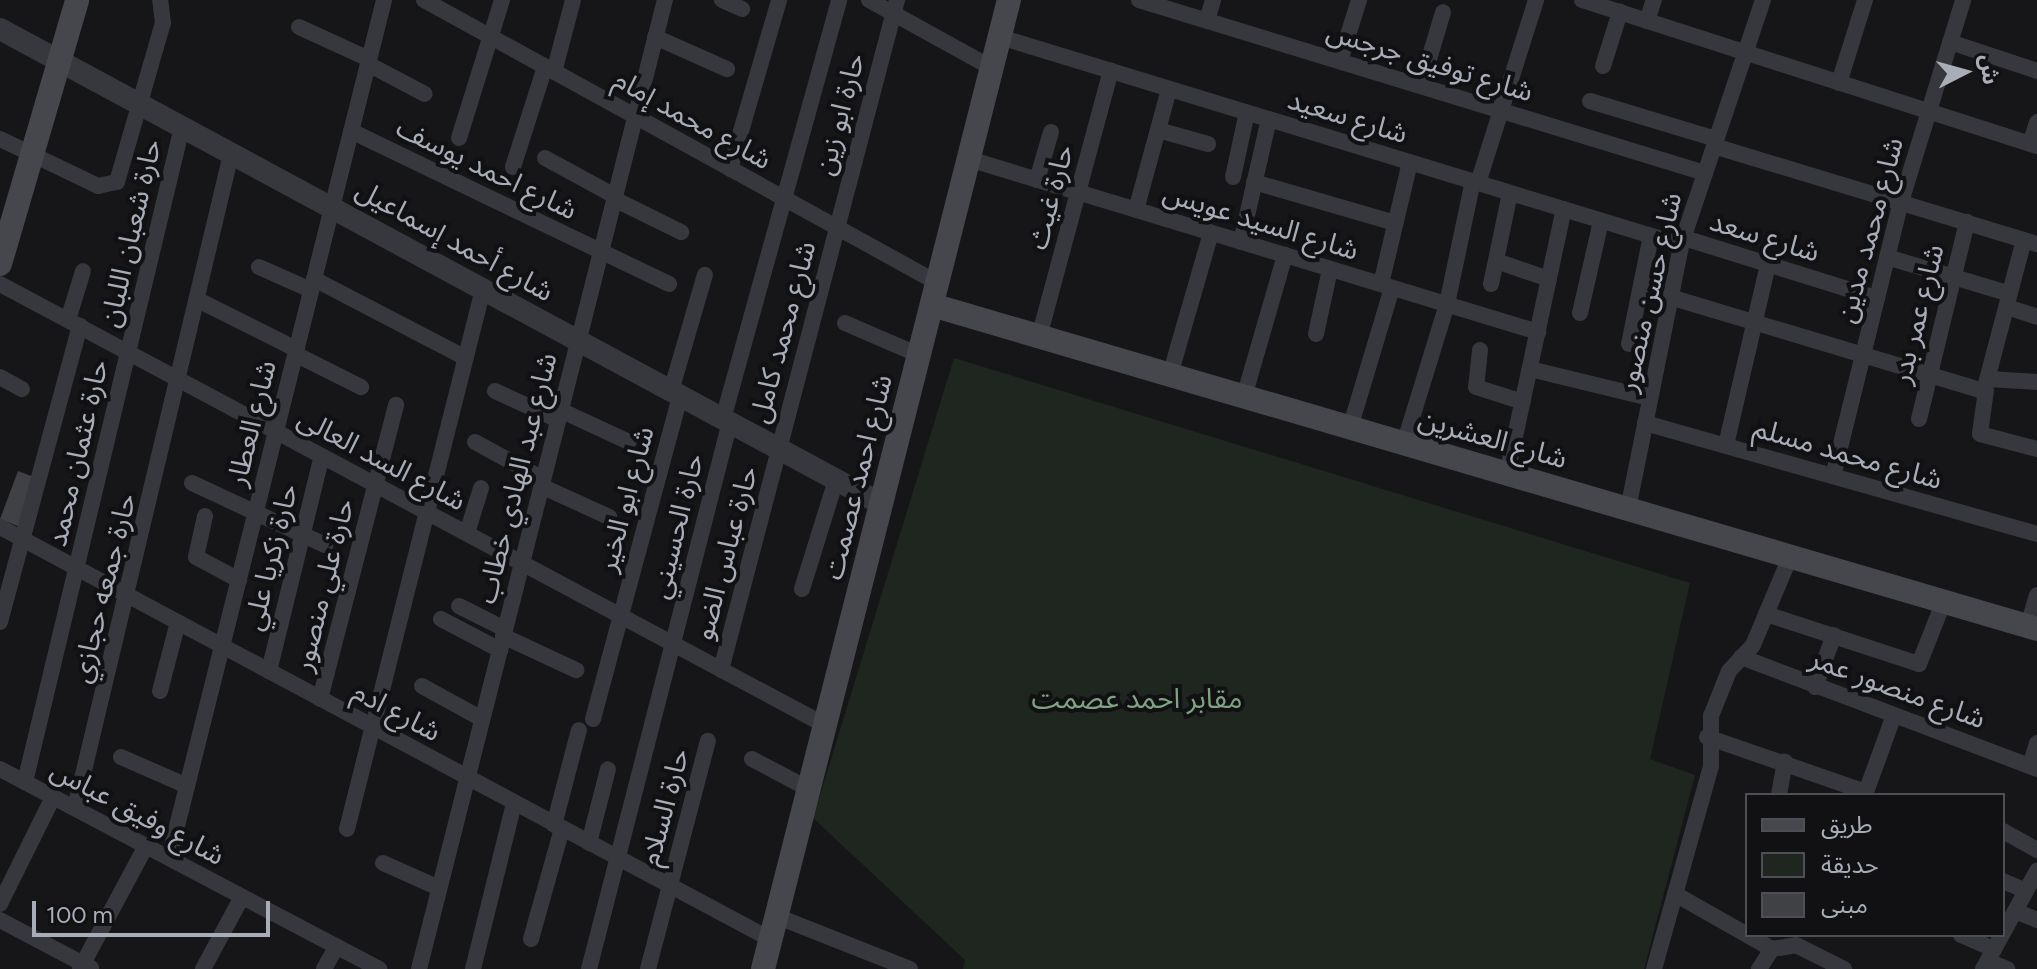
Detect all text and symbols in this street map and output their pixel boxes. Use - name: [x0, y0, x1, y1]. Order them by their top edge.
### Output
- street label: شارع توفيق جرجس: [1323, 14, 1537, 108]
- north arrow: [1925, 32, 2005, 112]
- street label: حارة ابو زين: [807, 49, 871, 179]
- text: ش: [1974, 53, 2004, 86]
- street label: شارع محمد إمام: [608, 62, 778, 176]
- street label: شارع سعيد: [1284, 82, 1412, 150]
- street label: شارع احمد يوسف: [391, 110, 583, 226]
- street label: شارع محمد مدين: [1828, 134, 1910, 326]
- street label: حارة شعبان اللبان: [92, 136, 168, 330]
- street label: حارة غيث: [1020, 141, 1080, 253]
- street label: شارع أحمد إسماعيل: [350, 172, 560, 308]
- street label: شارع السيد عويس: [1159, 175, 1363, 267]
- street label: شارع حسن منصور: [1610, 189, 1688, 395]
- street label: شارع سعد: [1706, 203, 1824, 269]
- street label: شارع محمد كامل: [742, 237, 822, 427]
- street label: شارع عمر بدر: [1883, 241, 1951, 387]
- street label: شارع عبد الهادي خطاب: [469, 349, 563, 607]
- street label: حارة عثمان محمد: [39, 356, 115, 550]
- street label: شارع العطار: [219, 357, 283, 489]
- street label: شارع احمد عصمت: [815, 371, 899, 583]
- street label: شارع السد العالى: [292, 401, 472, 517]
- street label: شارع العشرين: [1415, 401, 1571, 475]
- street label: شارع محمد مسلم: [1750, 410, 1946, 496]
- street label: شارع ابو الخير: [589, 423, 661, 575]
- street label: حارة الحسيني: [642, 450, 710, 602]
- street label: حارة عباس الضو: [686, 462, 764, 644]
- street label: حارة زكريا علي: [236, 480, 304, 634]
- street label: حارة جمعه حجازي: [63, 490, 143, 686]
- street label: حارة علي منصور: [285, 495, 361, 675]
- street label: شارع منصور عمر: [1806, 641, 1990, 735]
- street label: شارع ادم: [347, 674, 447, 748]
- park label: مقابر احمد عصمت: [1032, 681, 1242, 715]
- street label: حارة السلام: [632, 745, 696, 869]
- street label: شارع وفيق عباس: [45, 752, 231, 872]
- legend: [1745, 793, 2005, 937]
- text: طريق: [1821, 810, 1873, 839]
- text: حديقة: [1821, 850, 1879, 879]
- scale bar: [36, 885, 274, 935]
- text: مبنى: [1821, 890, 1868, 919]
- text: 100 m: [46, 900, 113, 929]

